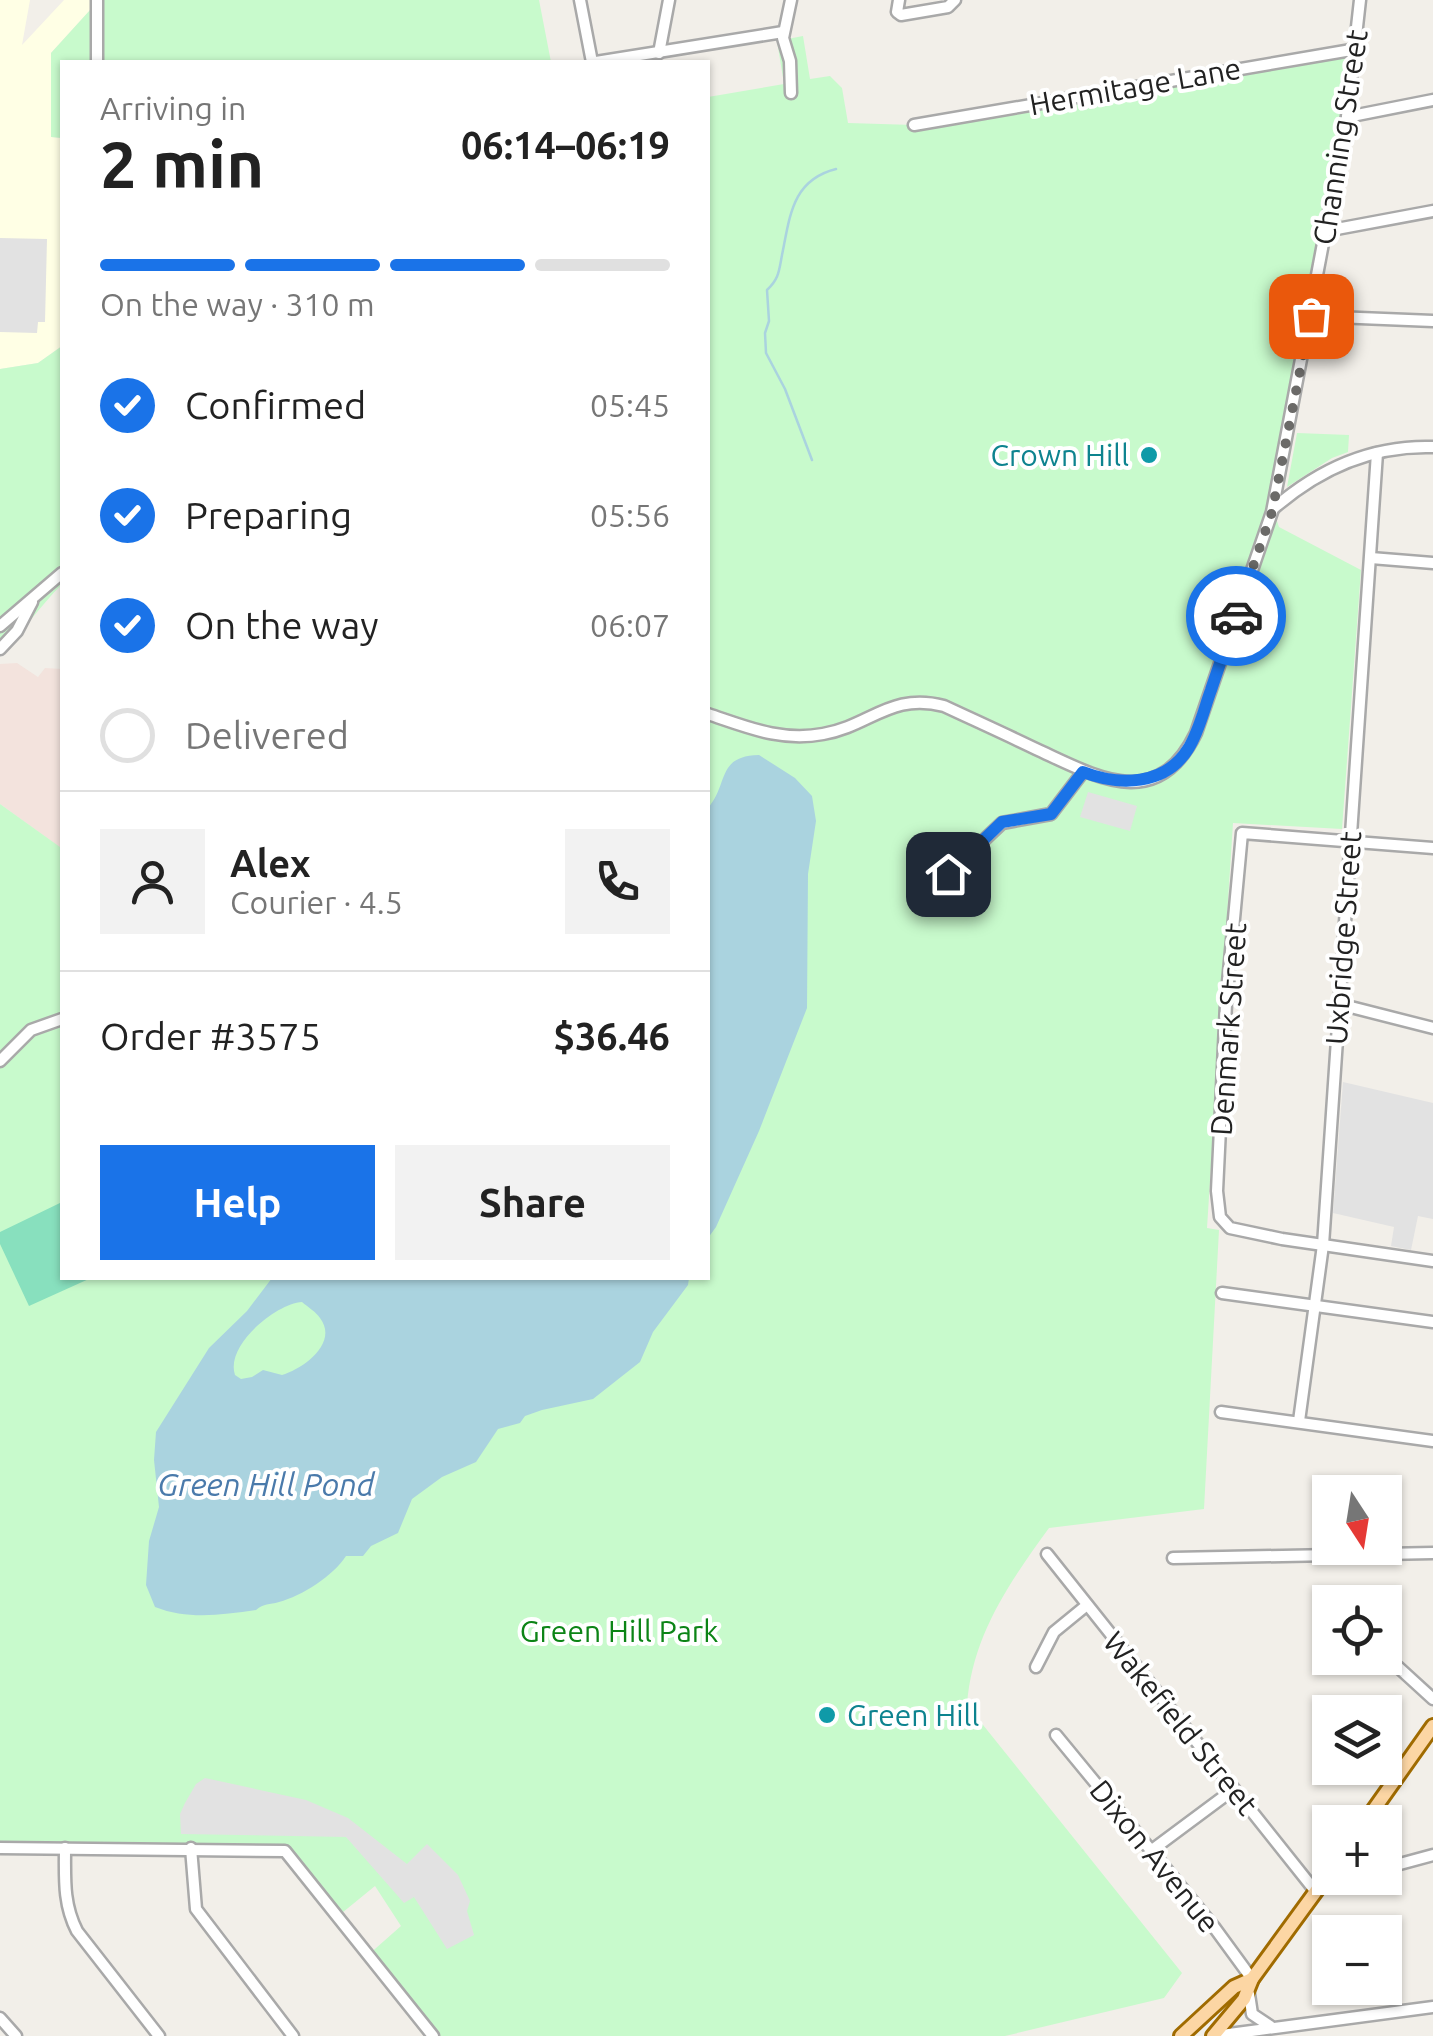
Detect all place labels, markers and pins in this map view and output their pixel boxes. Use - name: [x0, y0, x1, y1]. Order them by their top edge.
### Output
- pin: [1269, 274, 1354, 359]
- place label: Crown Hill: [991, 438, 1129, 472]
- marker: Crown Hill: [1138, 444, 1160, 466]
- pin: [906, 832, 991, 917]
- place label: Green Hill: [847, 1698, 979, 1732]
- marker: Green Hill: [816, 1704, 838, 1726]

